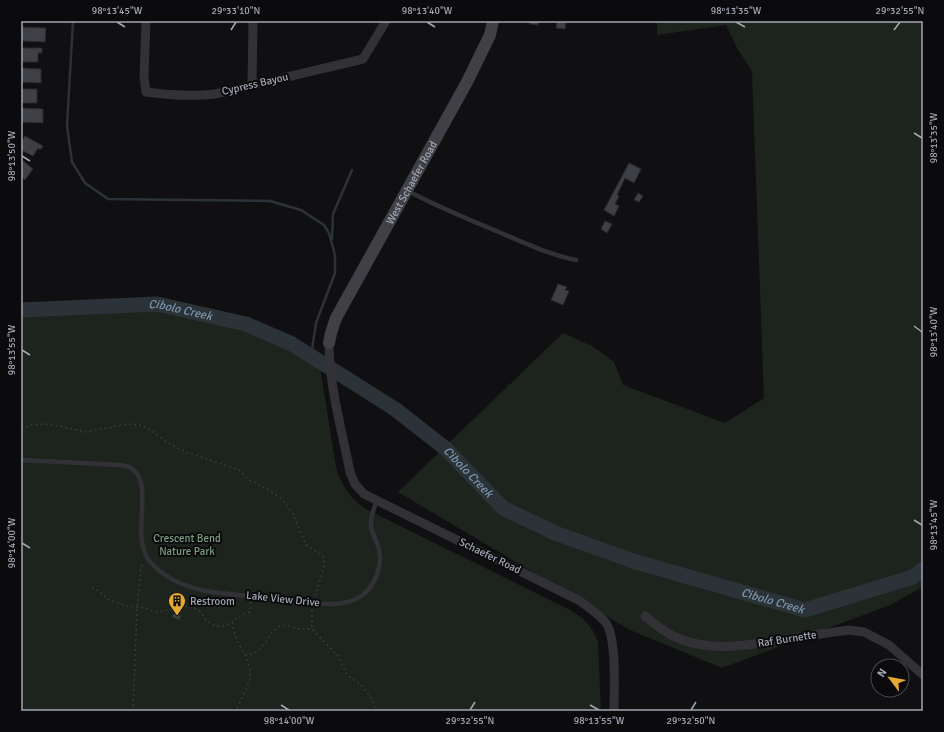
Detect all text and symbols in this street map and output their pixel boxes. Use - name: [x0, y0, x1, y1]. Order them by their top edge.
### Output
- text: 98°13'45"W: [92, 5, 143, 17]
- text: 29°33'10"N: [212, 5, 260, 17]
- text: 98°13'40"W: [402, 5, 453, 17]
- text: 98°13'35"W: [711, 5, 762, 17]
- text: 29°32'55"N: [876, 5, 924, 17]
- street label: Cypress Bayou: [220, 70, 290, 98]
- text: 98°13'35"W: [928, 112, 940, 163]
- text: 98°13'50"W: [6, 130, 18, 181]
- street label: West Schaefer Road: [383, 138, 440, 226]
- water label: Cibolo Creek: [148, 296, 215, 324]
- text: 98°13'40"W: [928, 306, 940, 357]
- text: 98°13'55"W: [6, 324, 18, 375]
- water label: Cibolo Creek: [440, 443, 497, 501]
- text: 98°13'45"W: [928, 499, 940, 550]
- text: 98°14'00"W: [6, 517, 18, 568]
- park label: Crescent Bend Nature Park: [153, 532, 221, 558]
- street label: Schaefer Road: [457, 535, 523, 577]
- water label: Cibolo Creek: [739, 585, 807, 617]
- street label: Lake View Drive: [245, 589, 321, 609]
- building icon: Restroom: [167, 591, 187, 616]
- place label: Restroom: [190, 595, 235, 608]
- street label: Raf Burnette: [757, 628, 817, 650]
- north arrow: [870, 658, 910, 698]
- text: N: [874, 666, 889, 680]
- text: 98°14'00"W: [264, 715, 315, 727]
- text: 29°32'55"N: [446, 715, 494, 727]
- text: 98°13'55"W: [574, 715, 625, 727]
- text: 29°32'50"N: [667, 715, 715, 727]

